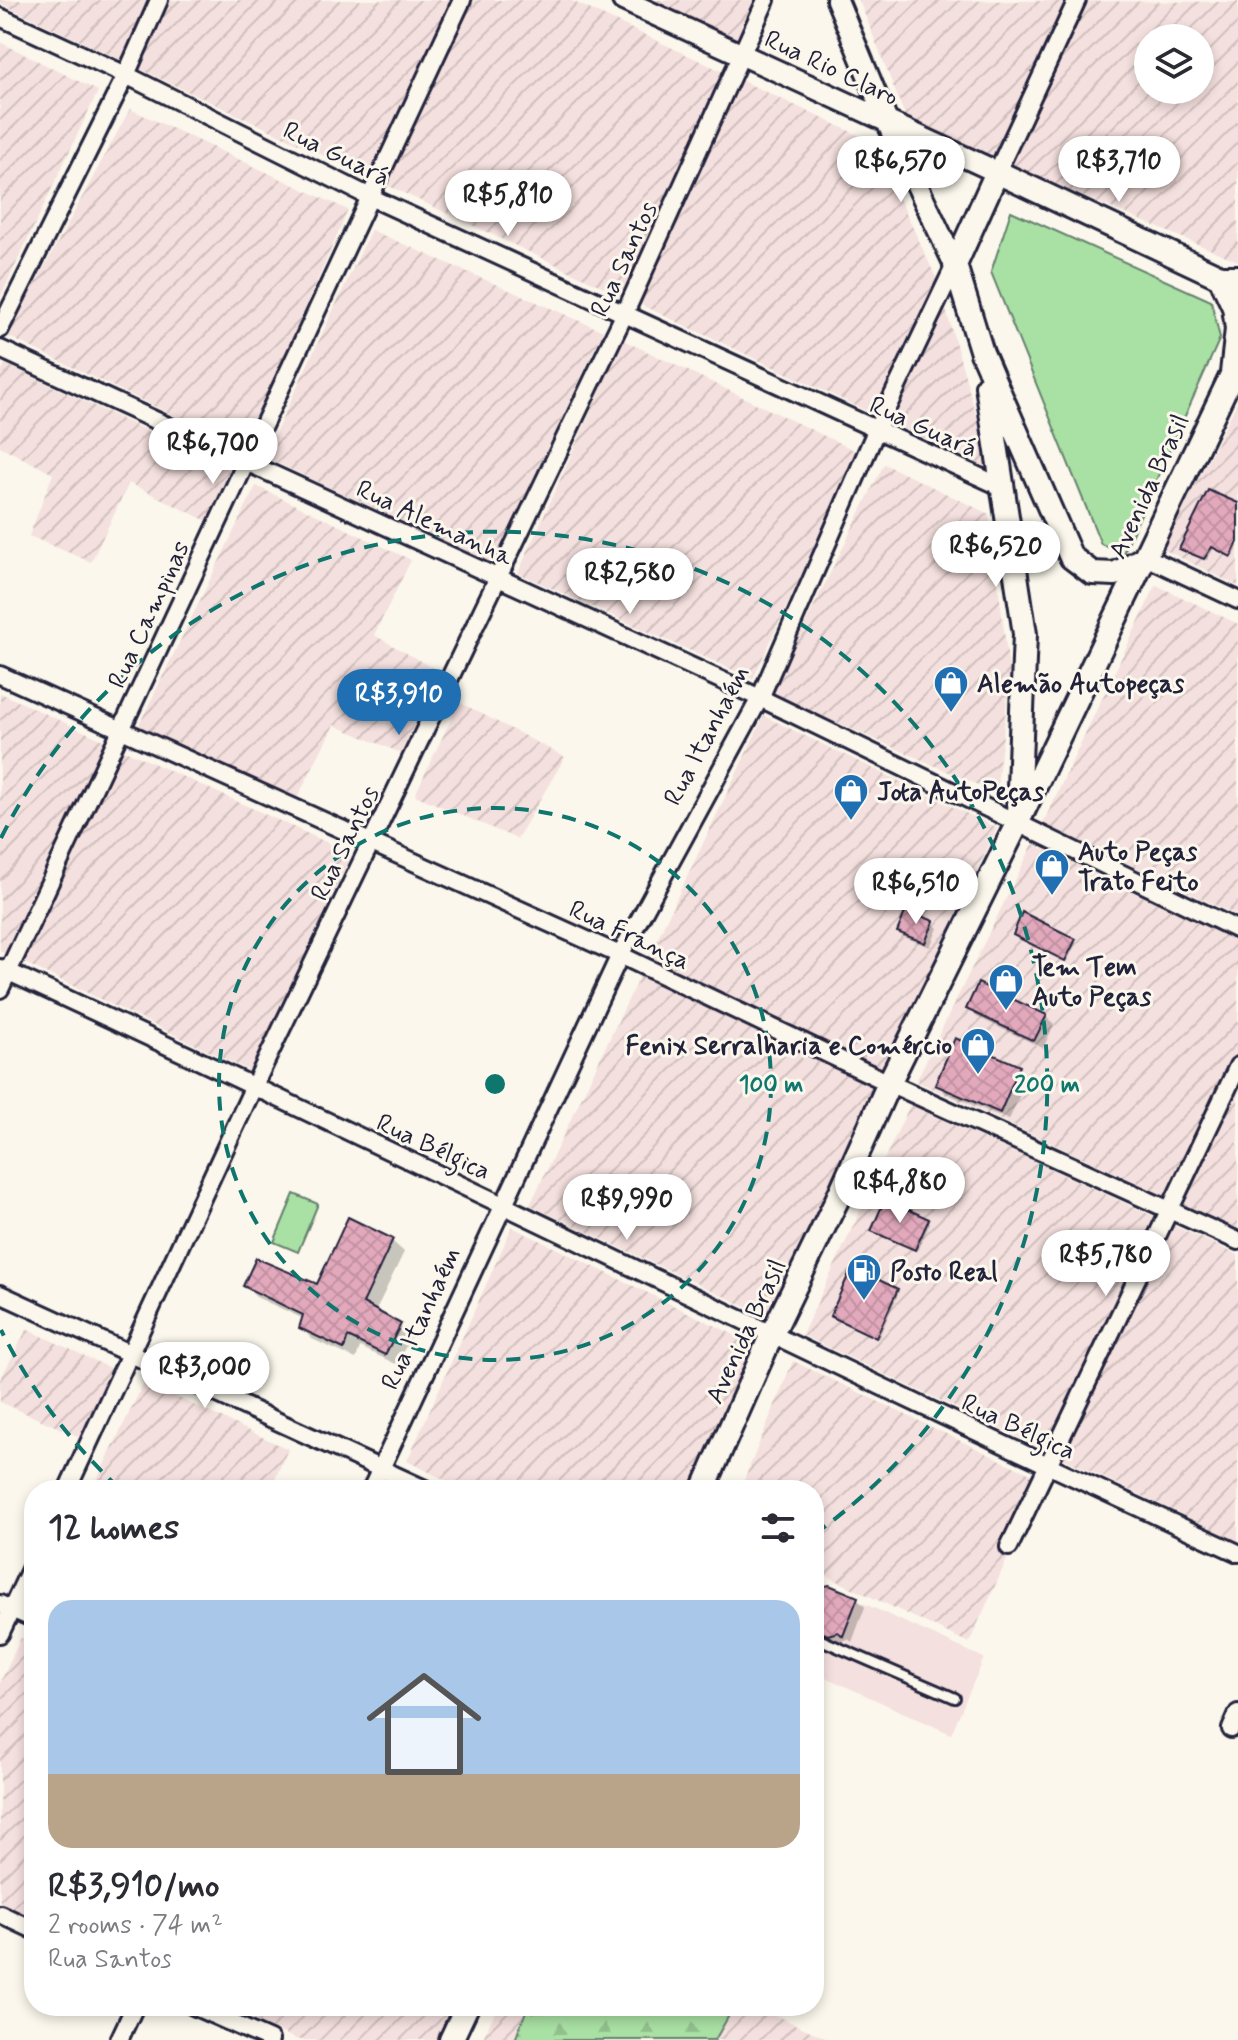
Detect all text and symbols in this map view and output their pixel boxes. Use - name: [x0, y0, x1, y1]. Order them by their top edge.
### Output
- street label: Rua Rio Claro: [759, 23, 904, 115]
- map controls: [1134, 24, 1214, 104]
- button: layers: [1134, 24, 1214, 104]
- street label: Rua Guará: [277, 114, 395, 195]
- pin: R$6,570: [827, 136, 975, 204]
- pin: R$3,710: [1045, 136, 1193, 204]
- text: R$6,570: [855, 145, 947, 179]
- text: R$3,710: [1076, 145, 1162, 179]
- pin: R$5,810: [434, 170, 582, 238]
- text: R$5,810: [463, 179, 553, 213]
- street label: Rua Santos: [583, 197, 666, 323]
- street label: Rua Guará: [864, 389, 983, 467]
- street label: Avenida Brasil: [1101, 409, 1198, 565]
- pin: R$6,700: [139, 418, 287, 486]
- text: R$6,700: [167, 427, 259, 461]
- street label: Rua Alemanha: [350, 473, 518, 575]
- pin: R$6,520: [922, 521, 1070, 589]
- text: R$6,520: [949, 530, 1043, 564]
- street label: Rua Campinas: [101, 536, 199, 694]
- pin: R$2,580: [556, 548, 704, 616]
- text: R$2,580: [584, 557, 676, 591]
- street label: Rua Itanhaém: [657, 660, 759, 812]
- shop icon: Alemão Autopeças: [932, 664, 970, 714]
- place label: Alemão Autopeças: [977, 668, 1185, 702]
- pin: R$3,910: [325, 669, 473, 737]
- text: R$3,910: [355, 678, 443, 712]
- shop icon: Jota AutoPeças: [832, 772, 870, 822]
- place label: Jota AutoPeças: [877, 776, 1044, 810]
- street label: Rua Santos: [303, 781, 388, 907]
- place label: Auto Peças Trato Feito: [1078, 836, 1199, 900]
- shop icon: Auto Peças Trato Feito: [1033, 847, 1071, 897]
- pin: R$6,510: [842, 858, 990, 926]
- text: R$6,510: [872, 867, 960, 901]
- street label: Rua França: [563, 893, 695, 979]
- place label: Tem Tem Auto Peças: [1032, 951, 1152, 1015]
- shop icon: Tem Tem Auto Peças: [987, 962, 1025, 1012]
- shop icon: Fenix Serralharia e Comércio: [959, 1026, 997, 1076]
- place label: Fenix Serralharia e Comércio: [625, 1030, 952, 1064]
- centre of rings: [481, 1070, 509, 1098]
- text: 100 m: [739, 1070, 803, 1101]
- text: 200 m: [1014, 1070, 1080, 1101]
- street label: Rua Bélgica: [369, 1107, 496, 1192]
- pin: R$4,880: [826, 1157, 974, 1225]
- text: R$4,880: [853, 1166, 947, 1200]
- pin: R$9,990: [553, 1174, 701, 1242]
- text: R$9,990: [581, 1183, 673, 1217]
- pin: R$5,780: [1032, 1230, 1180, 1298]
- text: R$5,780: [1059, 1239, 1153, 1273]
- street label: Rua Itanhaém: [374, 1242, 470, 1396]
- fuel station icon: Posto Real: [845, 1252, 883, 1302]
- street label: Avenida Brasil: [698, 1254, 795, 1410]
- place label: Posto Real: [890, 1256, 998, 1290]
- pin: R$3,000: [131, 1342, 279, 1410]
- text: R$3,000: [159, 1351, 251, 1385]
- street label: Rua Bélgica: [954, 1387, 1081, 1472]
- text: 12 homes: [48, 1506, 179, 1551]
- icon: filters: [756, 1506, 800, 1550]
- icon: home: [352, 1652, 496, 1796]
- text: R$3,910/mo: [48, 1864, 219, 1909]
- text: 2 rooms · 74 m²: [48, 1909, 223, 1943]
- text: Rua Santos: [48, 1943, 172, 1977]

